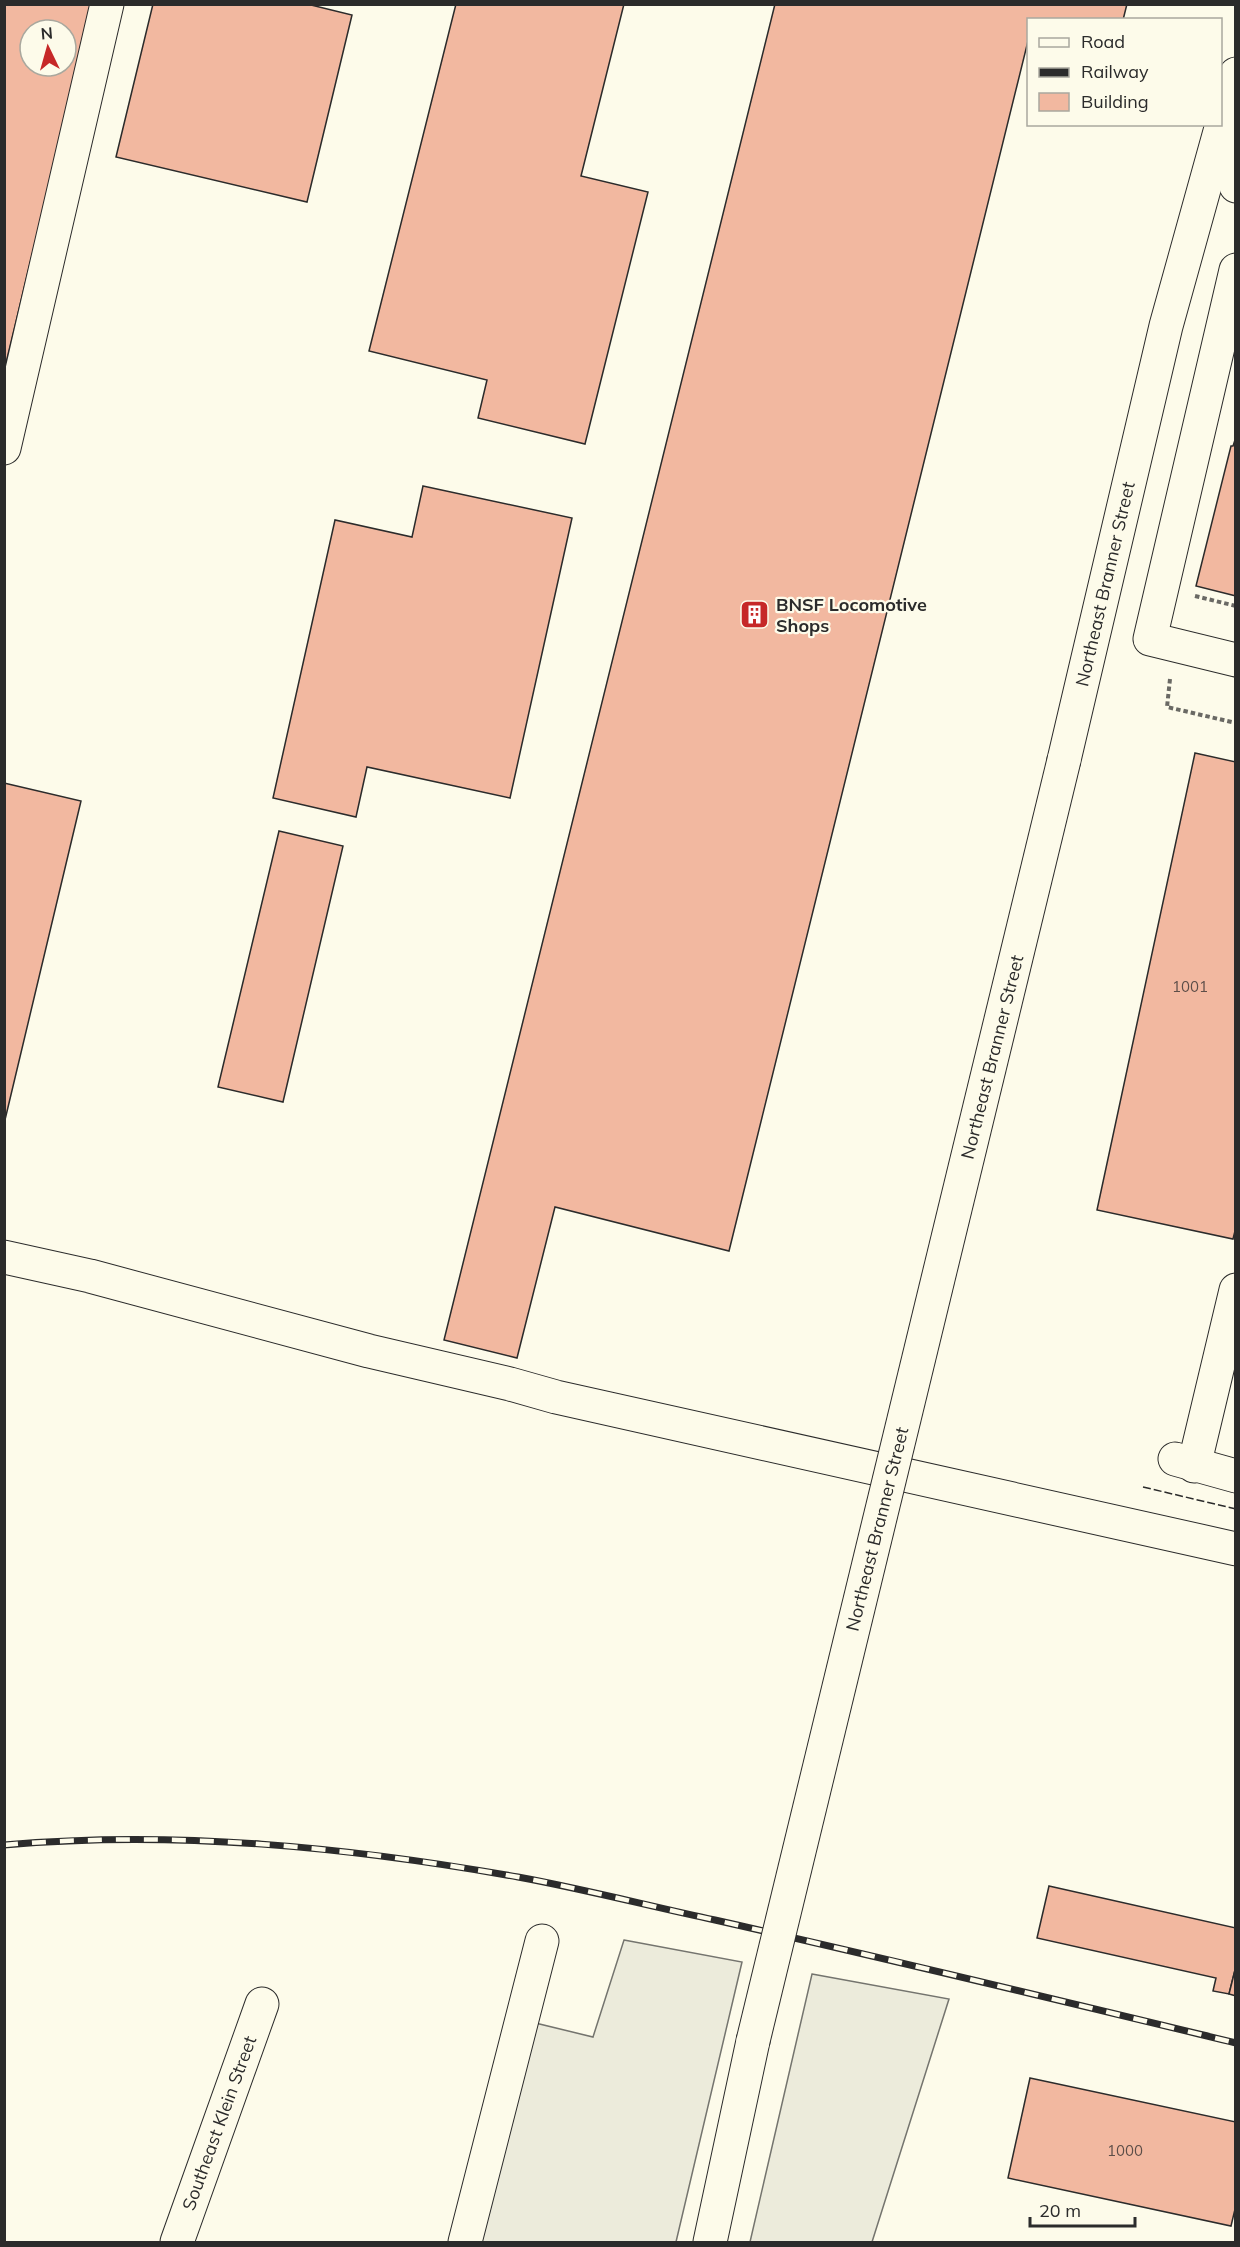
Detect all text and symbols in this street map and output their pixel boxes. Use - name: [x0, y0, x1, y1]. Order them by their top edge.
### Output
- north arrow: [18, 18, 78, 78]
- legend: [1027, 18, 1222, 126]
- text: N: [40, 23, 54, 44]
- text: Road: [1081, 30, 1125, 53]
- text: Railway: [1081, 60, 1149, 83]
- text: Building: [1081, 90, 1149, 113]
- street label: Northeast Branner Street: [1070, 479, 1140, 689]
- place label: BNSF Locomotive Shops: [776, 593, 927, 637]
- building icon: BNSF Locomotive Shops: [739, 598, 771, 630]
- street label: Northeast Branner Street: [956, 953, 1028, 1161]
- house number: 1001: [1172, 977, 1208, 996]
- street label: Northeast Branner Street: [841, 1425, 913, 1633]
- street label: Southeast Klein Street: [177, 2033, 261, 2213]
- house number: 1000: [1107, 2141, 1143, 2160]
- scale bar: [1030, 2190, 1135, 2228]
- text: 20 m: [1039, 2199, 1081, 2222]

